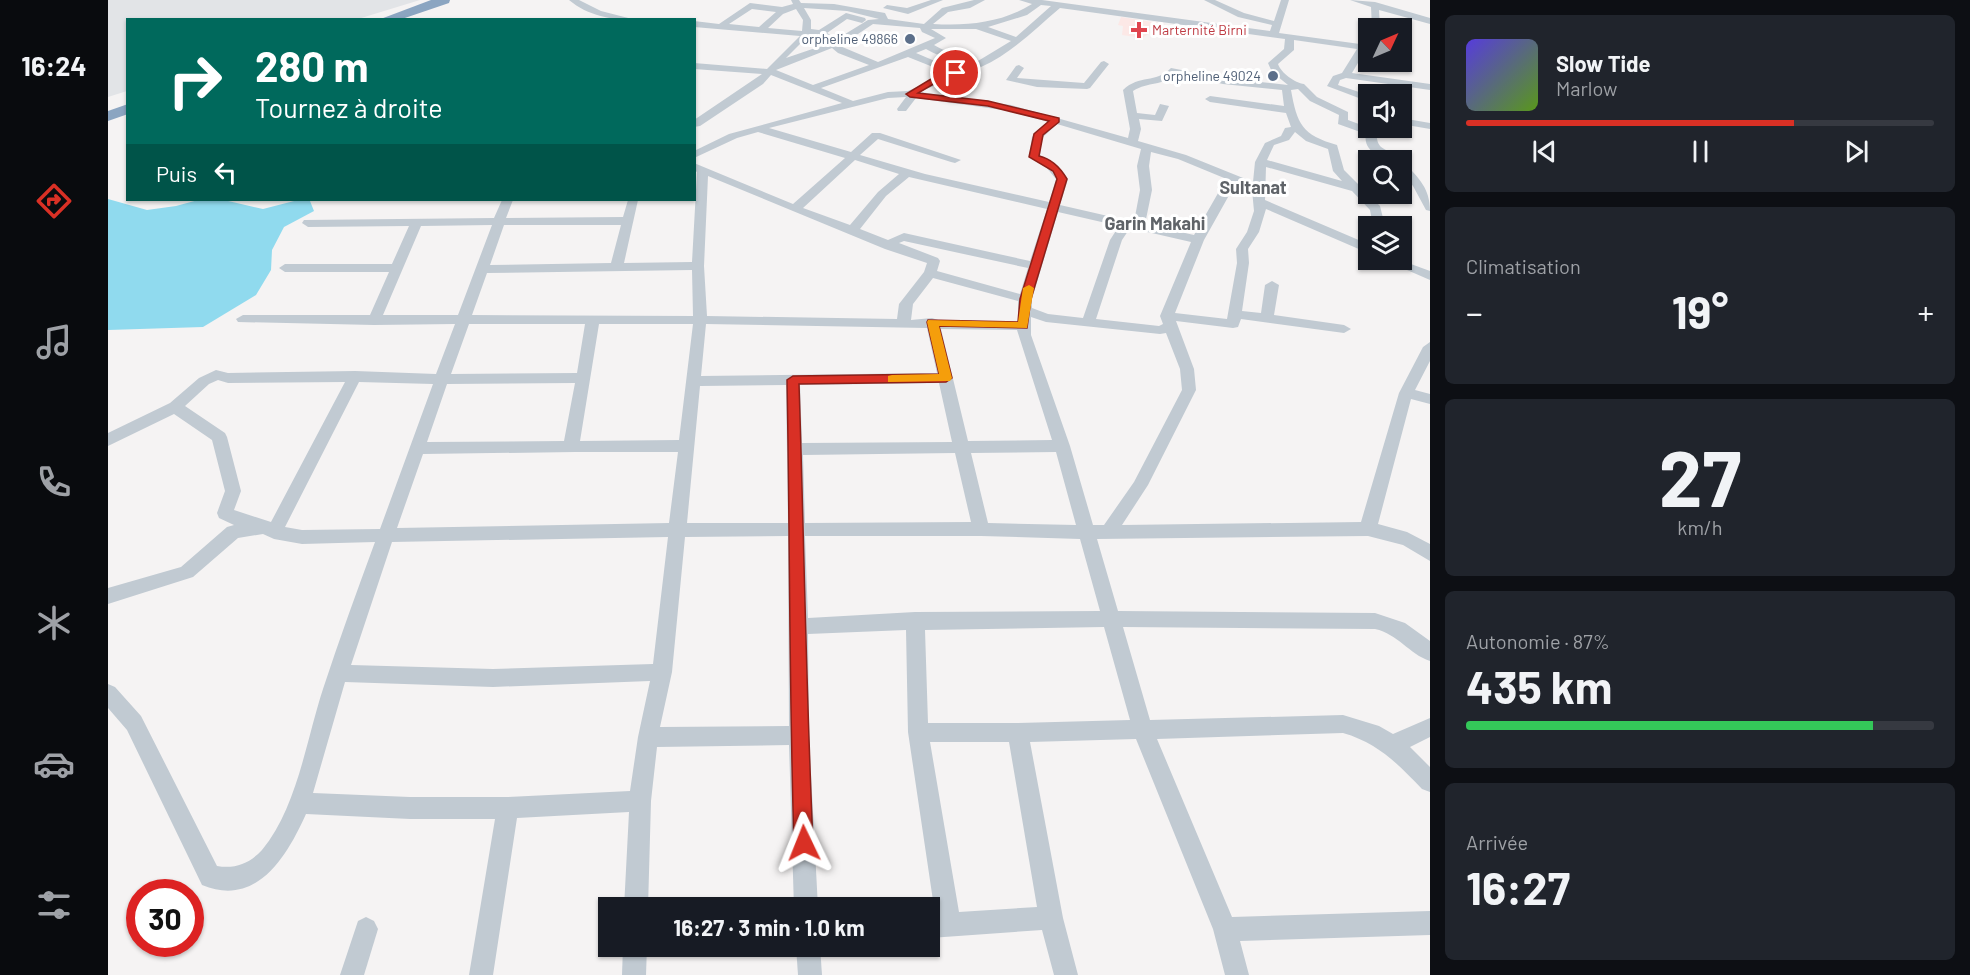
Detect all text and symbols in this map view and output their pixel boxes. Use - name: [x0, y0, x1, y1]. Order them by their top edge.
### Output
- north arrow: [1358, 18, 1412, 72]
- map controls: [1358, 18, 1412, 270]
- marker: Marternité Birni: [1130, 21, 1148, 39]
- place label: Marternité Birni: [1152, 21, 1247, 38]
- place label: orpheline 49866: [801, 30, 898, 47]
- marker: orpheline 49866: [903, 32, 917, 46]
- text: 280 m: [255, 40, 369, 90]
- icon: right: [156, 42, 234, 120]
- pin: [930, 47, 981, 98]
- text: 16:24: [21, 49, 87, 81]
- text: Slow Tide: [1556, 50, 1651, 76]
- icon: arrive: [939, 56, 972, 89]
- place label: orpheline 49024: [1163, 67, 1261, 84]
- marker: orpheline 49024: [1266, 69, 1280, 83]
- text: Marlow: [1556, 76, 1617, 100]
- button: sound: [1358, 84, 1412, 138]
- text: Tournez à droite: [255, 91, 443, 123]
- icon: previous: [1528, 135, 1561, 168]
- icon: pause: [1684, 135, 1717, 168]
- icon: next: [1840, 135, 1873, 168]
- button: search: [1358, 150, 1412, 204]
- icon: left: [209, 156, 242, 189]
- text: Puis: [156, 160, 197, 186]
- district label: Sultanat: [1219, 176, 1287, 198]
- icon: directions: [33, 180, 75, 222]
- district label: Garin Makahi: [1105, 212, 1205, 234]
- button: layers: [1358, 216, 1412, 270]
- text: Climatisation: [1466, 254, 1581, 278]
- text: 19°: [1672, 284, 1728, 338]
- text: −: [1466, 292, 1483, 332]
- text: +: [1918, 292, 1934, 332]
- icon: music: [33, 321, 75, 363]
- text: 27: [1659, 429, 1741, 523]
- icon: phone: [33, 461, 75, 503]
- text: km/h: [1677, 515, 1723, 539]
- icon: climate: [33, 602, 75, 644]
- text: Autonomie · 87%: [1466, 629, 1610, 653]
- text: 435 km: [1466, 659, 1612, 713]
- icon: car: [33, 743, 75, 785]
- position arrow: [772, 811, 836, 875]
- text: Arrivée: [1466, 830, 1528, 854]
- text: 16:27: [1466, 860, 1570, 914]
- speed limit sign: 30: [126, 879, 204, 957]
- icon: filters: [33, 884, 75, 926]
- text: 16:27 · 3 min · 1.0 km: [673, 914, 865, 940]

